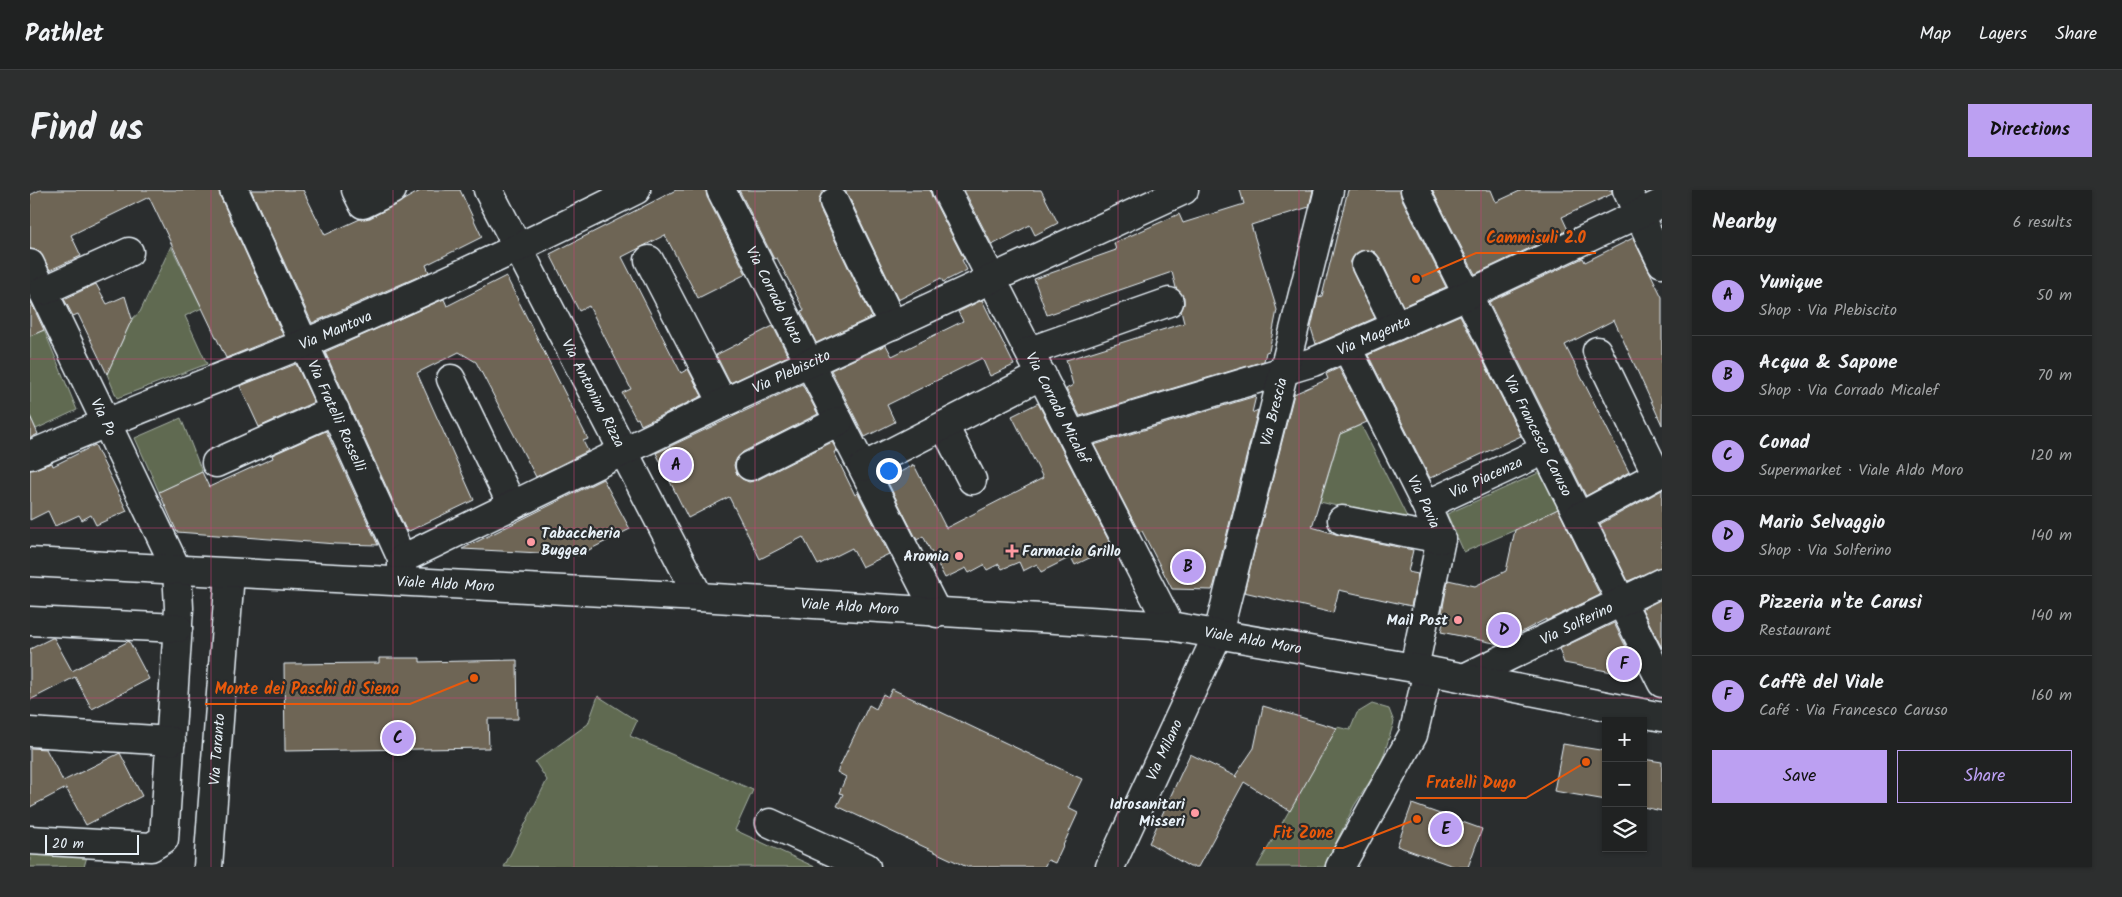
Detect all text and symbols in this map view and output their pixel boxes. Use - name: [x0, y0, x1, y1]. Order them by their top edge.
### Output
- text: Pathlet: [25, 15, 104, 54]
- text: Map: [1920, 20, 1951, 49]
- text: Layers: [1979, 20, 2027, 49]
- text: Share: [2055, 20, 2097, 49]
- text: Find us: [30, 102, 143, 158]
- button: Directions: [1968, 104, 2092, 157]
- text: Nearby: [1712, 206, 1777, 239]
- text: 6 results: [2013, 210, 2072, 235]
- callout: Cammisuli 2.0: [1476, 222, 1596, 253]
- text: Cammisuli 2.0: [1486, 226, 1587, 251]
- street label: Via Corrado Noto: [739, 242, 809, 349]
- text: Yunique: [1759, 268, 1823, 298]
- text: A: [1723, 283, 1733, 308]
- text: 50 m: [2036, 283, 2072, 308]
- text: Shop · Via Plebiscito: [1759, 298, 1897, 323]
- street label: Via Mantova: [296, 305, 376, 357]
- street label: Via Magenta: [1333, 310, 1415, 363]
- street label: Via Antonino Rizza: [554, 335, 631, 452]
- street label: Via Plebiscito: [748, 344, 835, 401]
- street label: Via Corrado Micalef: [1018, 348, 1096, 470]
- text: Acqua & Sapone: [1759, 348, 1897, 378]
- street label: Via Fratelli Rosselli: [300, 356, 372, 477]
- text: B: [1723, 363, 1733, 388]
- text: 70 m: [2037, 363, 2072, 388]
- street label: Via Francesco Caruso: [1497, 371, 1578, 501]
- street label: Via Brescia: [1254, 375, 1295, 449]
- text: Shop · Via Corrado Micalef: [1759, 378, 1939, 403]
- street label: Via Po: [83, 395, 122, 441]
- text: Conad: [1759, 428, 1810, 458]
- text: C: [1723, 443, 1733, 468]
- text: 120 m: [2031, 443, 2072, 468]
- pin: A: [660, 446, 692, 484]
- street label: Via Piacenza: [1446, 451, 1527, 506]
- your location: [876, 458, 902, 484]
- text: Supermarket · Viale Aldo Moro: [1759, 458, 1963, 483]
- street label: Via Pavia: [1400, 471, 1446, 533]
- text: Mario Selvaggio: [1759, 508, 1885, 538]
- place label: Tabaccheria Buggea: [541, 522, 621, 563]
- text: D: [1723, 523, 1733, 548]
- text: 140 m: [2031, 523, 2072, 548]
- marker: Tabaccheria Buggea: [525, 536, 537, 548]
- text: Shop · Via Solferino: [1759, 538, 1892, 563]
- place label: Farmacia Grillo: [1022, 540, 1121, 564]
- place label: Aromia: [903, 545, 949, 569]
- marker: Farmacia Grillo: [1006, 545, 1018, 557]
- pin: B: [1172, 548, 1204, 586]
- marker: Aromia: [953, 550, 965, 562]
- street label: Viale Aldo Moro: [396, 570, 495, 599]
- text: Pizzeria n'te Carusi: [1759, 588, 1922, 618]
- street label: Viale Aldo Moro: [800, 592, 900, 622]
- street label: Via Solferino: [1536, 596, 1618, 652]
- text: E: [1724, 603, 1732, 628]
- text: 140 m: [2031, 603, 2072, 628]
- place label: Mail Post: [1386, 609, 1448, 633]
- pin: D: [1488, 611, 1520, 649]
- marker: Mail Post: [1452, 614, 1464, 626]
- text: Restaurant: [1759, 618, 1831, 643]
- street label: Viale Aldo Moro: [1202, 621, 1304, 661]
- pin: F: [1608, 645, 1640, 683]
- text: Caffè del Viale: [1759, 668, 1884, 698]
- callout: Monte dei Paschi di Siena: [205, 673, 410, 704]
- text: Monte dei Paschi di Siena: [215, 677, 399, 702]
- text: F: [1724, 683, 1732, 708]
- text: 160 m: [2031, 683, 2072, 708]
- text: Café · Via Francesco Caruso: [1759, 698, 1948, 723]
- street label: Via Taranto: [203, 712, 232, 786]
- street label: Via Milano: [1140, 715, 1190, 785]
- map controls: [1602, 717, 1647, 852]
- button: +: [1602, 717, 1647, 762]
- pin: C: [382, 719, 414, 757]
- button: Save: [1712, 750, 1887, 803]
- button: Share: [1897, 750, 2072, 803]
- button: −: [1602, 762, 1647, 807]
- callout: Fratelli Dugo: [1416, 767, 1526, 798]
- text: Fratelli Dugo: [1426, 771, 1516, 796]
- place label: Idrosanitari Misseri: [1109, 793, 1186, 834]
- marker: Idrosanitari Misseri: [1189, 807, 1201, 819]
- button: layers: [1602, 807, 1647, 852]
- pin: E: [1430, 810, 1462, 848]
- callout: Fit Zone: [1263, 817, 1343, 848]
- text: Fit Zone: [1273, 821, 1333, 846]
- scale bar: [45, 832, 139, 855]
- text: 20 m: [52, 833, 84, 855]

